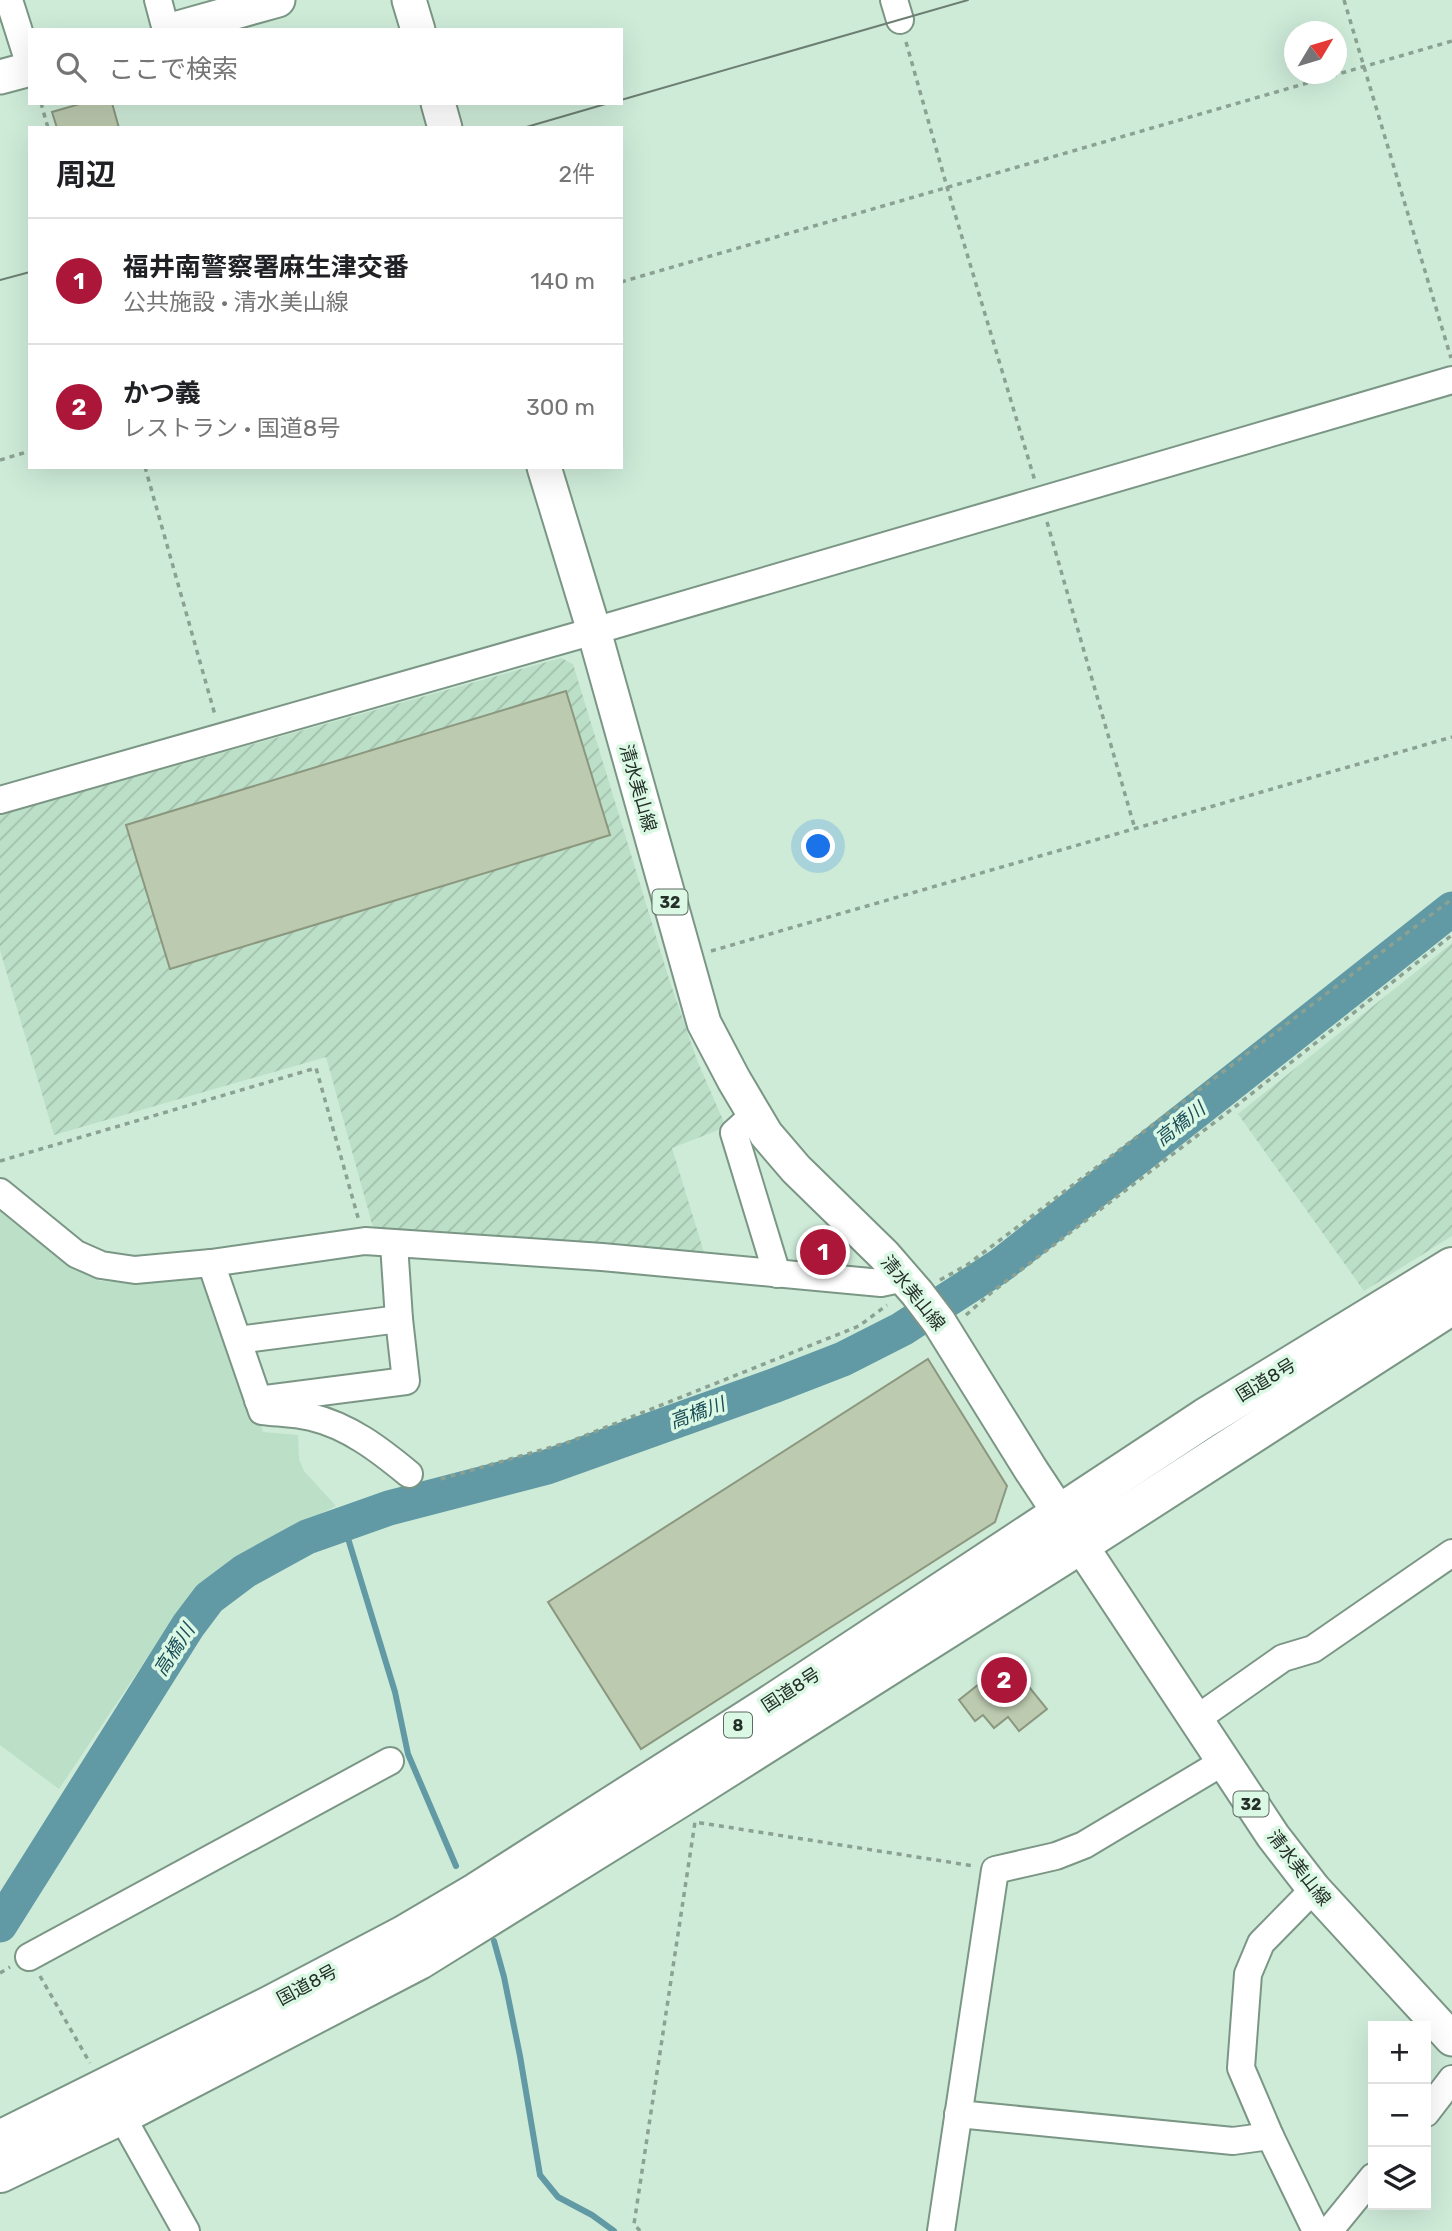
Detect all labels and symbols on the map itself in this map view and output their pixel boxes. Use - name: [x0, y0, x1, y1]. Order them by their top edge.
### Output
- north arrow: [1284, 21, 1347, 84]
- street label: 清水美山線: [615, 742, 661, 834]
- your location: [801, 829, 835, 863]
- road number: 32: [652, 890, 688, 914]
- water label: 高橋川: [1150, 1096, 1211, 1151]
- pin: 1: [800, 1226, 846, 1278]
- street label: 清水美山線: [876, 1251, 950, 1335]
- street label: 国道8号: [1232, 1354, 1300, 1406]
- water label: 高橋川: [666, 1392, 730, 1434]
- water label: 高橋川: [149, 1618, 200, 1680]
- pin: 2: [981, 1654, 1027, 1706]
- street label: 国道8号: [758, 1663, 824, 1717]
- road number: 8: [724, 1712, 752, 1737]
- road number: 32: [1234, 1792, 1268, 1816]
- street label: 清水美山線: [1263, 1826, 1335, 1910]
- street label: 国道8号: [273, 1960, 341, 2010]

